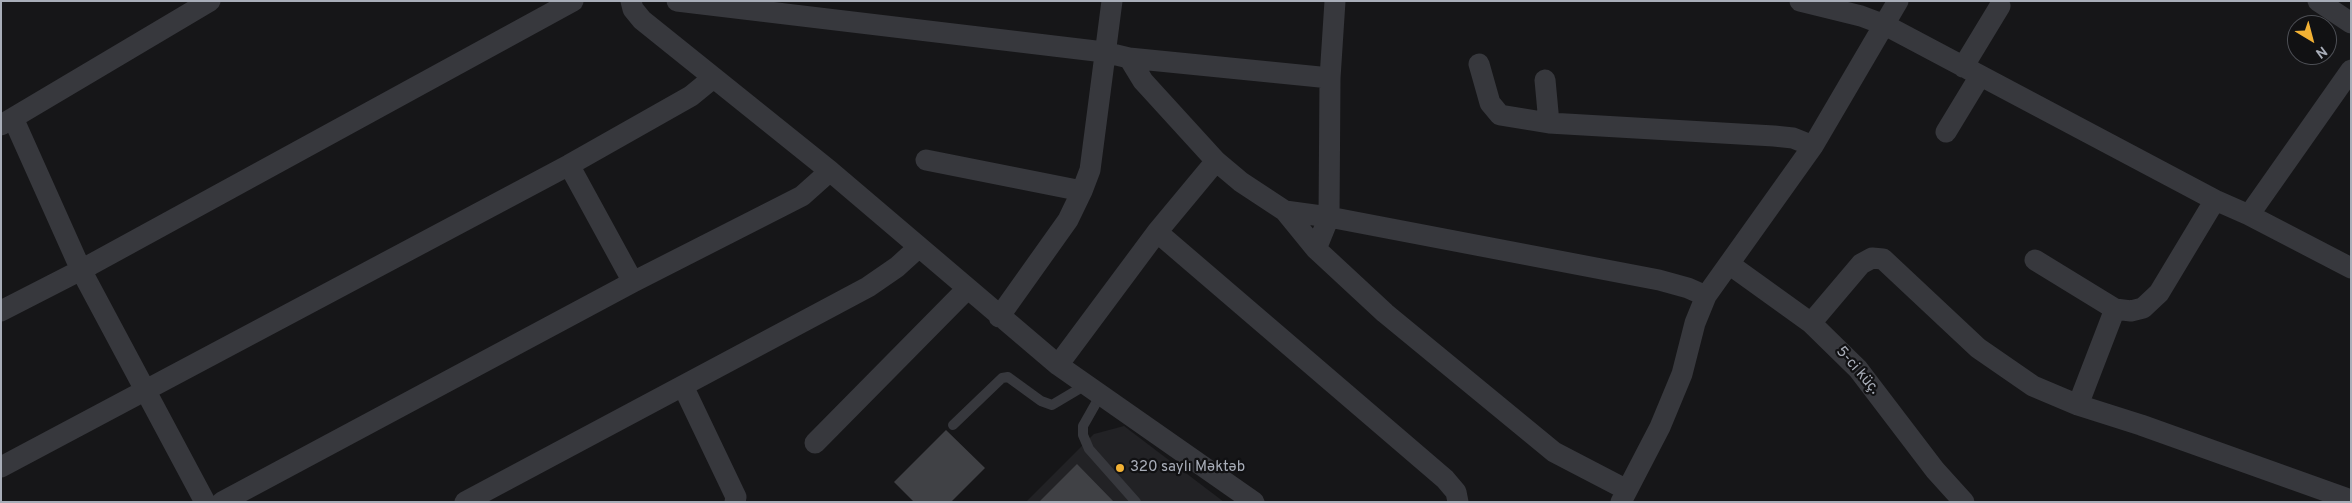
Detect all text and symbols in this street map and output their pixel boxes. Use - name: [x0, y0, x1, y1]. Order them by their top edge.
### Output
- north arrow: [2287, 15, 2337, 65]
- text: N: [2312, 42, 2330, 61]
- street label: 5-ci küç.: [1831, 343, 1883, 399]
- place label: 320 saylı Məktəb: [1130, 459, 1245, 477]
- marker: 320 saylı Məktəb: [1114, 462, 1126, 474]

